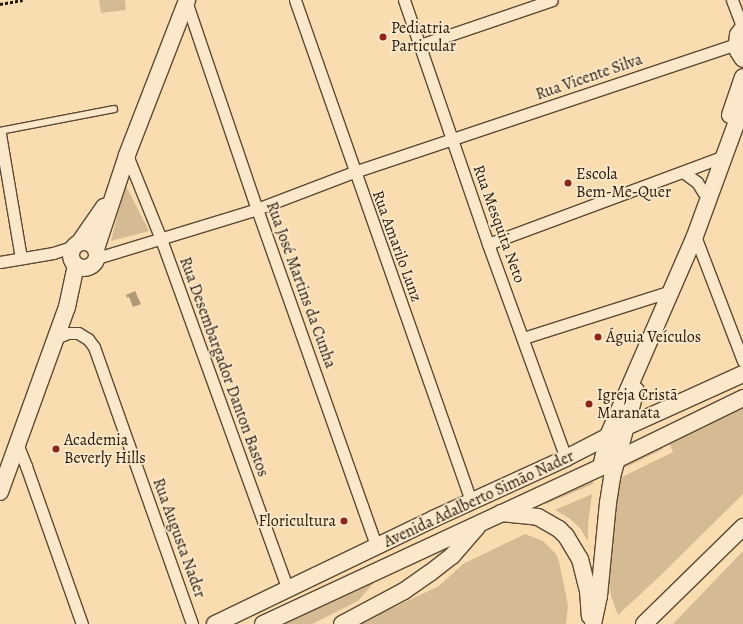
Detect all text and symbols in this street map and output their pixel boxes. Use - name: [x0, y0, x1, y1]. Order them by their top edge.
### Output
- place label: Pediatria Particular: [391, 18, 456, 56]
- marker: Pediatria Particular: [378, 32, 388, 42]
- street label: Rua Vicente Silva: [533, 50, 645, 104]
- street label: Rua Mesquita Neto: [469, 162, 529, 286]
- place label: Escola Bem-Me-Quer: [576, 164, 671, 202]
- marker: Escola Bem-Me-Quer: [563, 178, 573, 188]
- street label: Rua Amarilo Lunz: [368, 188, 426, 304]
- street label: Rua José Martins da Cunha: [262, 199, 340, 371]
- street label: Rua Desembargador Danton Bastos: [175, 254, 273, 480]
- place label: Águia Veículos: [606, 327, 701, 347]
- marker: Águia Veículos: [593, 332, 603, 342]
- place label: Igreja Cristã Maranata: [597, 385, 678, 423]
- marker: Igreja Cristã Maranata: [584, 399, 594, 409]
- place label: Academia Beverly Hills: [64, 430, 146, 468]
- marker: Academia Beverly Hills: [51, 444, 61, 454]
- street label: Avenida Adalberto Simão Nader: [381, 446, 577, 552]
- street label: Rua Augusta Nader: [148, 476, 210, 600]
- place label: Floricultura: [259, 511, 336, 531]
- marker: Floricultura: [339, 516, 349, 526]

